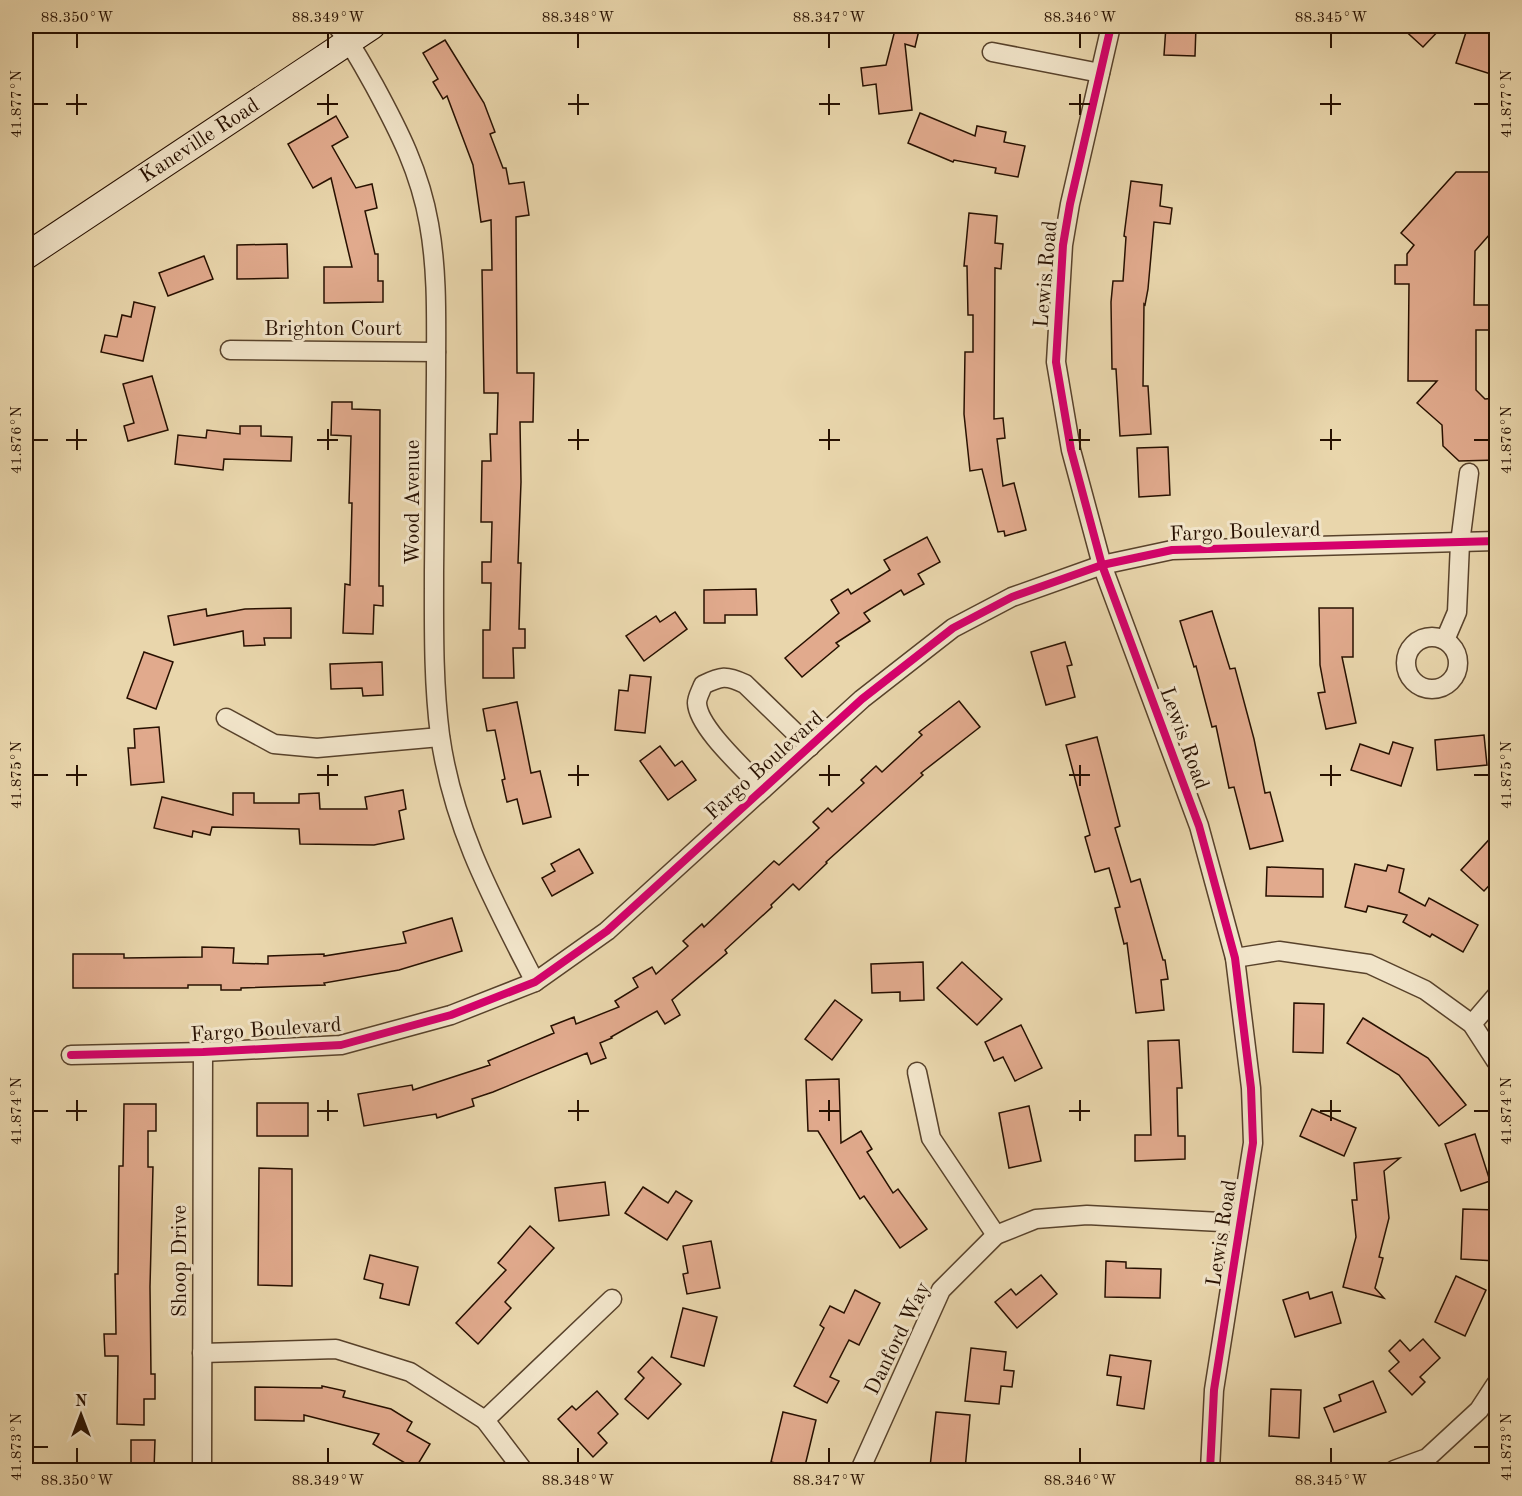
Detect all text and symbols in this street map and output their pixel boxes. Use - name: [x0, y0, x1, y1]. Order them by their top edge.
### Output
- text: 88.350°W: [41, 11, 113, 26]
- text: 88.349°W: [292, 11, 364, 26]
- text: 88.348°W: [542, 11, 614, 26]
- text: 88.347°W: [793, 11, 865, 26]
- text: 88.346°W: [1044, 11, 1116, 26]
- text: 88.345°W: [1295, 11, 1367, 26]
- text: 41.877°N: [10, 70, 25, 138]
- text: 41.877°N: [1500, 70, 1515, 138]
- street label: Kaneville Road: [136, 95, 263, 188]
- street label: Lewis Road: [1031, 220, 1062, 329]
- street label: Brighton Court: [264, 319, 402, 340]
- text: 41.876°N: [10, 406, 25, 474]
- text: 41.876°N: [1500, 406, 1515, 474]
- street label: Wood Avenue: [403, 440, 424, 564]
- street label: Fargo Boulevard: [1169, 519, 1321, 546]
- street label: Lewis Road: [1155, 684, 1212, 793]
- street label: Fargo Boulevard: [702, 708, 828, 825]
- text: 41.875°N: [10, 741, 25, 809]
- text: 41.875°N: [1500, 741, 1515, 809]
- street label: Fargo Boulevard: [190, 1015, 342, 1046]
- text: 41.874°N: [10, 1077, 25, 1145]
- text: 41.874°N: [1500, 1077, 1515, 1145]
- street label: Lewis Road: [1204, 1178, 1241, 1288]
- street label: Shoop Drive: [170, 1205, 191, 1317]
- street label: Danford Way: [862, 1279, 935, 1398]
- north arrow: [51, 1385, 111, 1445]
- text: N: [75, 1394, 88, 1410]
- text: 41.873°N: [10, 1413, 25, 1481]
- text: 41.873°N: [1500, 1413, 1515, 1481]
- text: 88.350°W: [41, 1474, 113, 1489]
- text: 88.349°W: [292, 1474, 364, 1489]
- text: 88.348°W: [542, 1474, 614, 1489]
- text: 88.347°W: [793, 1474, 865, 1489]
- text: 88.346°W: [1044, 1474, 1116, 1489]
- text: 88.345°W: [1295, 1474, 1367, 1489]

